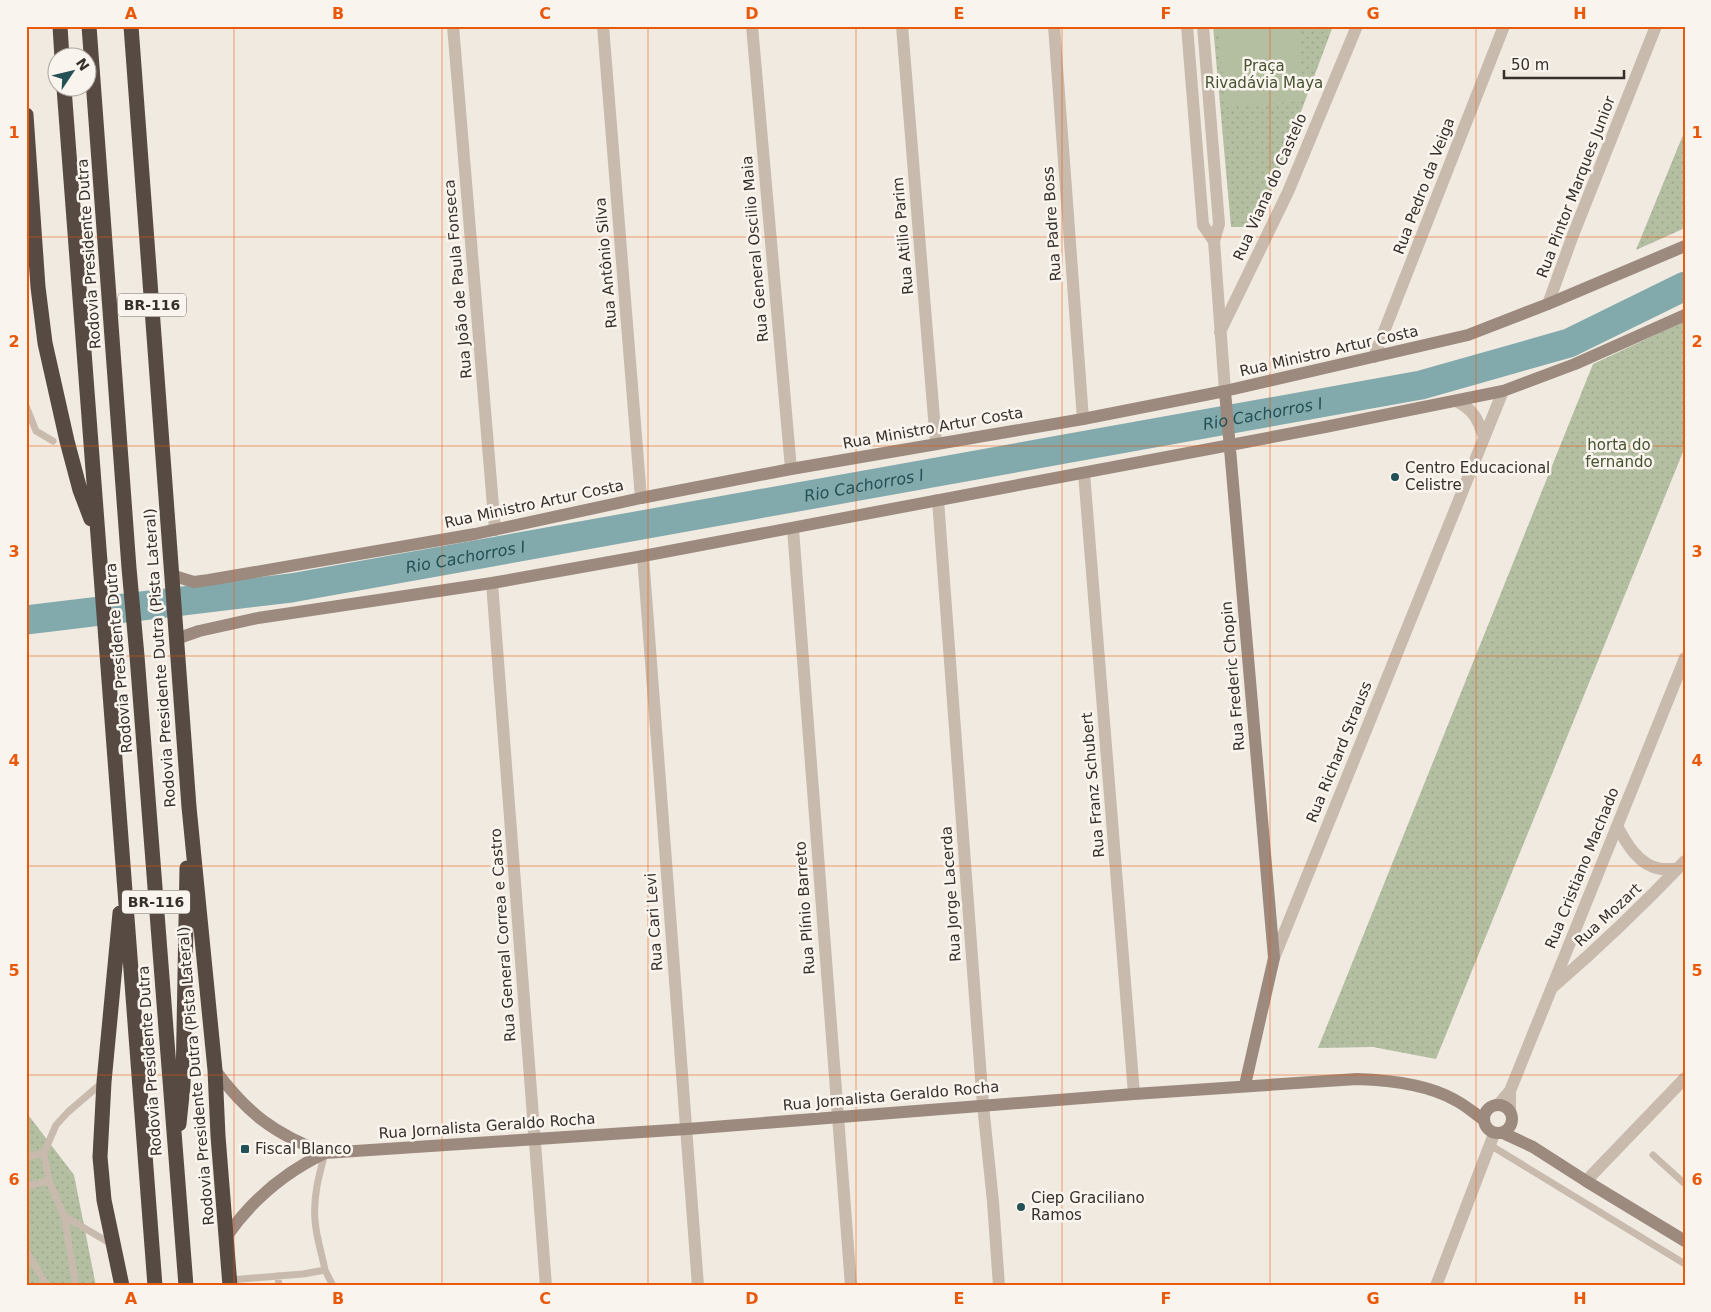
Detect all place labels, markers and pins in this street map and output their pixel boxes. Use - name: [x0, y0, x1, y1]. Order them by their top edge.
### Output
- place label: Centro Educacional Celistre: [1405, 459, 1550, 494]
- marker: Centro Educacional Celistre: [1389, 471, 1401, 483]
- place label: Fiscal Blanco: [255, 1140, 351, 1158]
- marker: Fiscal Blanco: [239, 1143, 251, 1155]
- place label: Ciep Graciliano Ramos: [1031, 1189, 1145, 1224]
- marker: Ciep Graciliano Ramos: [1015, 1201, 1027, 1213]

